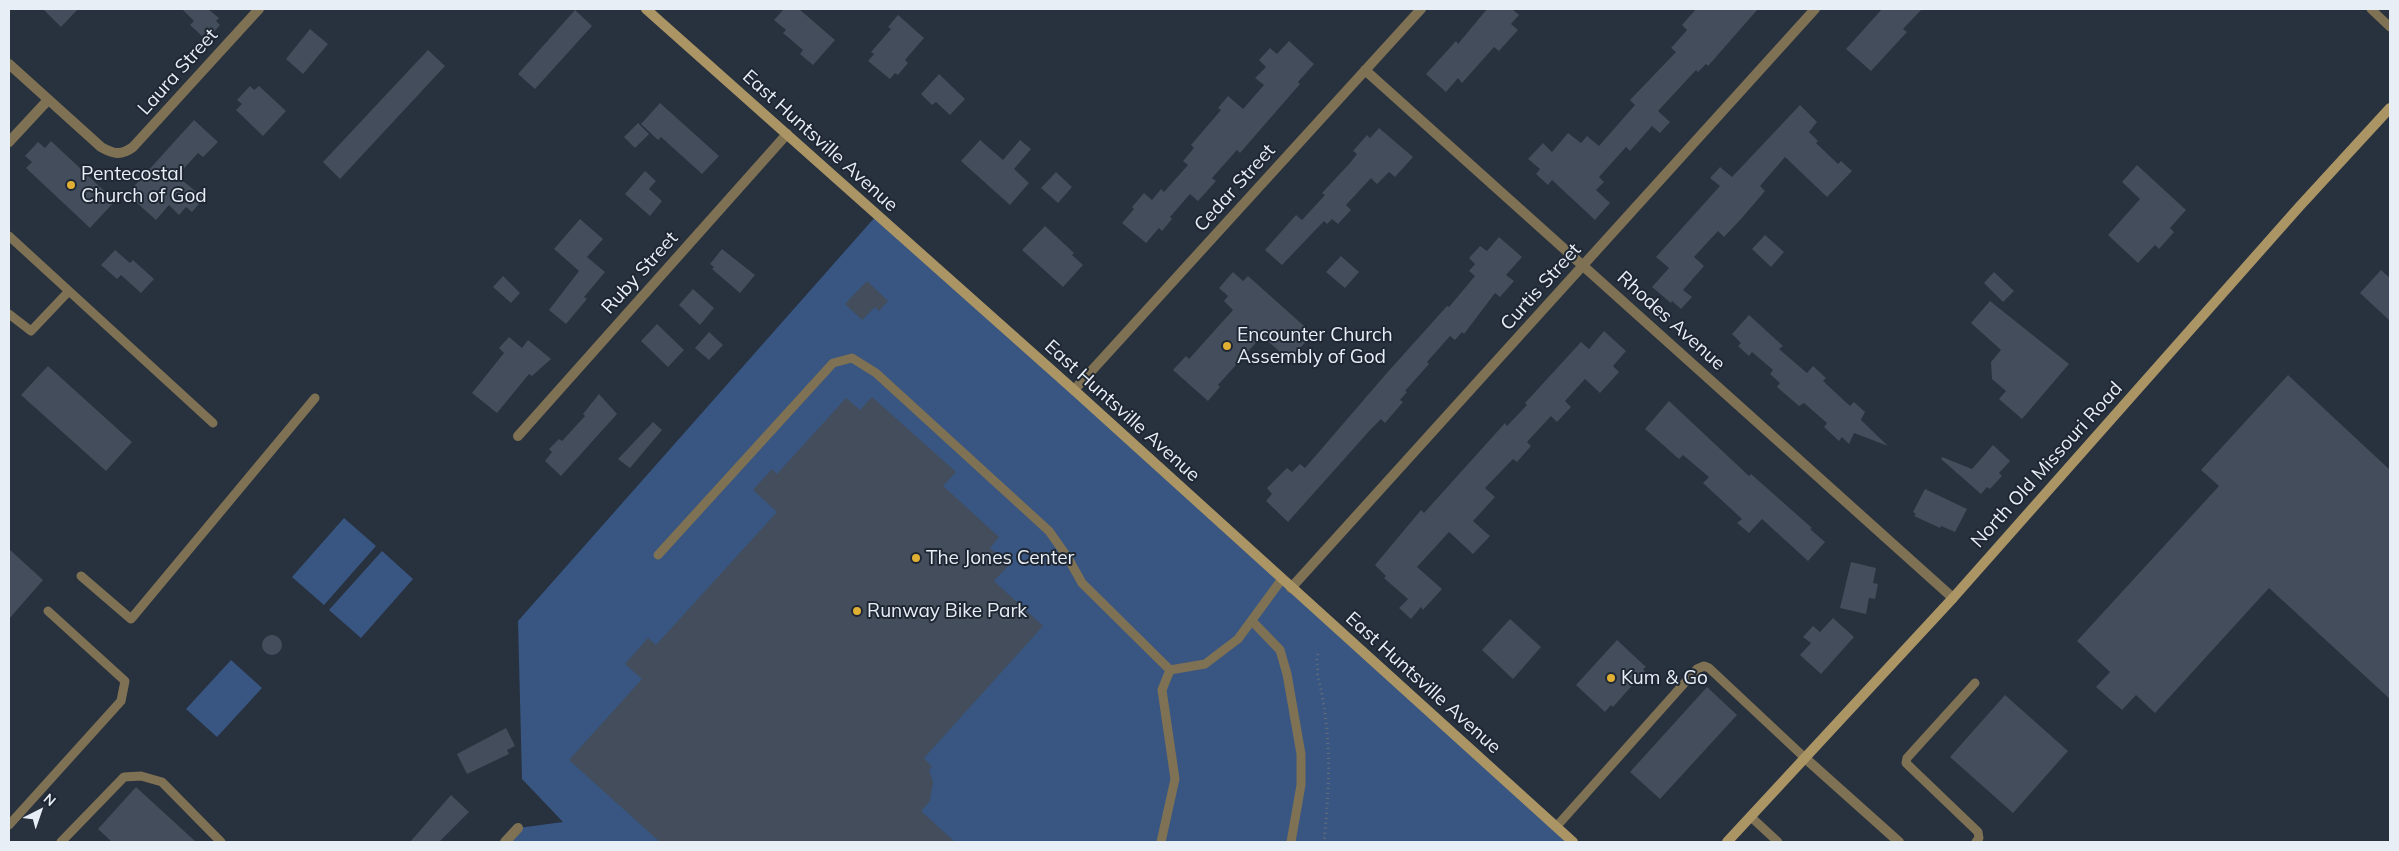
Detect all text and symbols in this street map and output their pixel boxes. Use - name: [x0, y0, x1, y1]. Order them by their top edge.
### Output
- street label: Laura Street: [133, 24, 223, 120]
- street label: East Huntsville Avenue: [738, 65, 902, 217]
- street label: Cedar Street: [1190, 140, 1280, 236]
- place label: Pentecostal Church of God: [81, 163, 207, 207]
- marker: Pentecostal Church of God: [65, 179, 77, 191]
- street label: Ruby Street: [597, 227, 683, 319]
- street label: Curtis Street: [1496, 239, 1586, 335]
- street label: Rhodes Avenue: [1612, 267, 1730, 375]
- place label: Encounter Church Assembly of God: [1237, 324, 1393, 368]
- street label: East Huntsville Avenue: [1040, 335, 1204, 487]
- marker: Encounter Church Assembly of God: [1221, 340, 1233, 352]
- street label: North Old Missouri Road: [1967, 377, 2127, 553]
- place label: The Jones Center: [926, 547, 1074, 569]
- marker: The Jones Center: [910, 552, 922, 564]
- place label: Runway Bike Park: [867, 600, 1027, 622]
- marker: Runway Bike Park: [851, 605, 863, 617]
- street label: East Huntsville Avenue: [1341, 607, 1505, 759]
- place label: Kum & Go: [1621, 667, 1708, 689]
- marker: Kum & Go: [1605, 672, 1617, 684]
- north arrow: [15, 786, 65, 836]
- text: N: [40, 789, 60, 810]

